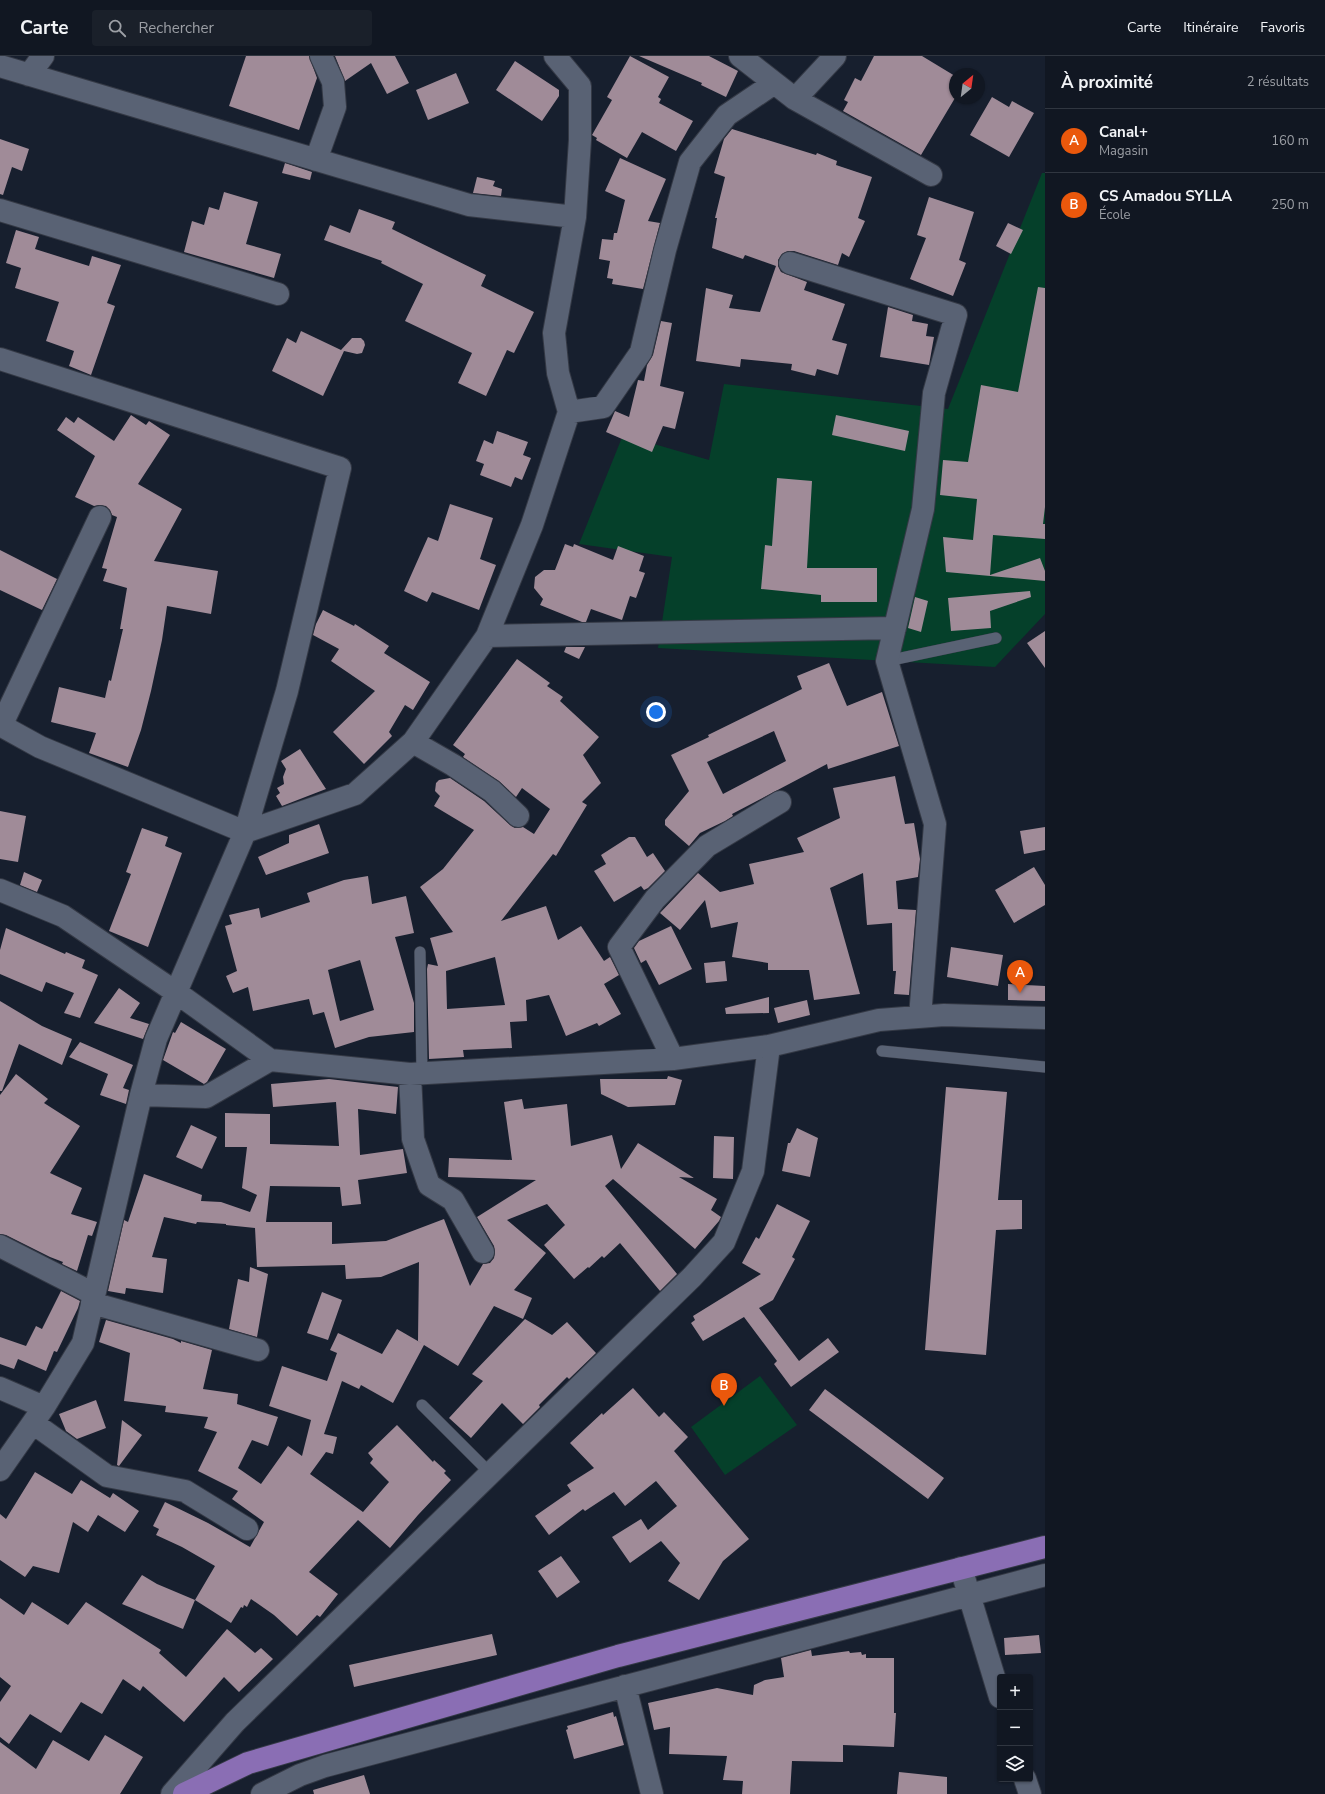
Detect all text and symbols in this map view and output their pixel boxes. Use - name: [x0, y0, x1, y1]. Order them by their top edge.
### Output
- search box: [92, 10, 372, 46]
- text: Carte: [20, 15, 68, 41]
- icon: search: [106, 17, 128, 39]
- text: Rechercher: [138, 18, 214, 38]
- text: Carte: [1127, 18, 1161, 37]
- text: Itinéraire: [1183, 18, 1238, 37]
- text: Favoris: [1260, 18, 1305, 37]
- north arrow: [949, 68, 985, 104]
- text: À proximité: [1061, 71, 1153, 94]
- text: 2 résultats: [1247, 73, 1309, 91]
- text: Canal+: [1099, 122, 1148, 142]
- text: A: [1069, 132, 1079, 150]
- text: 160 m: [1271, 132, 1309, 150]
- text: Magasin: [1099, 142, 1148, 160]
- text: CS Amadou SYLLA: [1099, 186, 1232, 206]
- text: B: [1070, 196, 1078, 214]
- text: 250 m: [1271, 196, 1309, 214]
- text: École: [1099, 206, 1130, 224]
- your location: [646, 702, 666, 722]
- pin: A: [1007, 960, 1033, 993]
- pin: B: [711, 1373, 737, 1406]
- map controls: [997, 1674, 1033, 1782]
- button: +: [997, 1674, 1033, 1710]
- button: −: [997, 1710, 1033, 1746]
- button: layers: [997, 1746, 1033, 1782]

